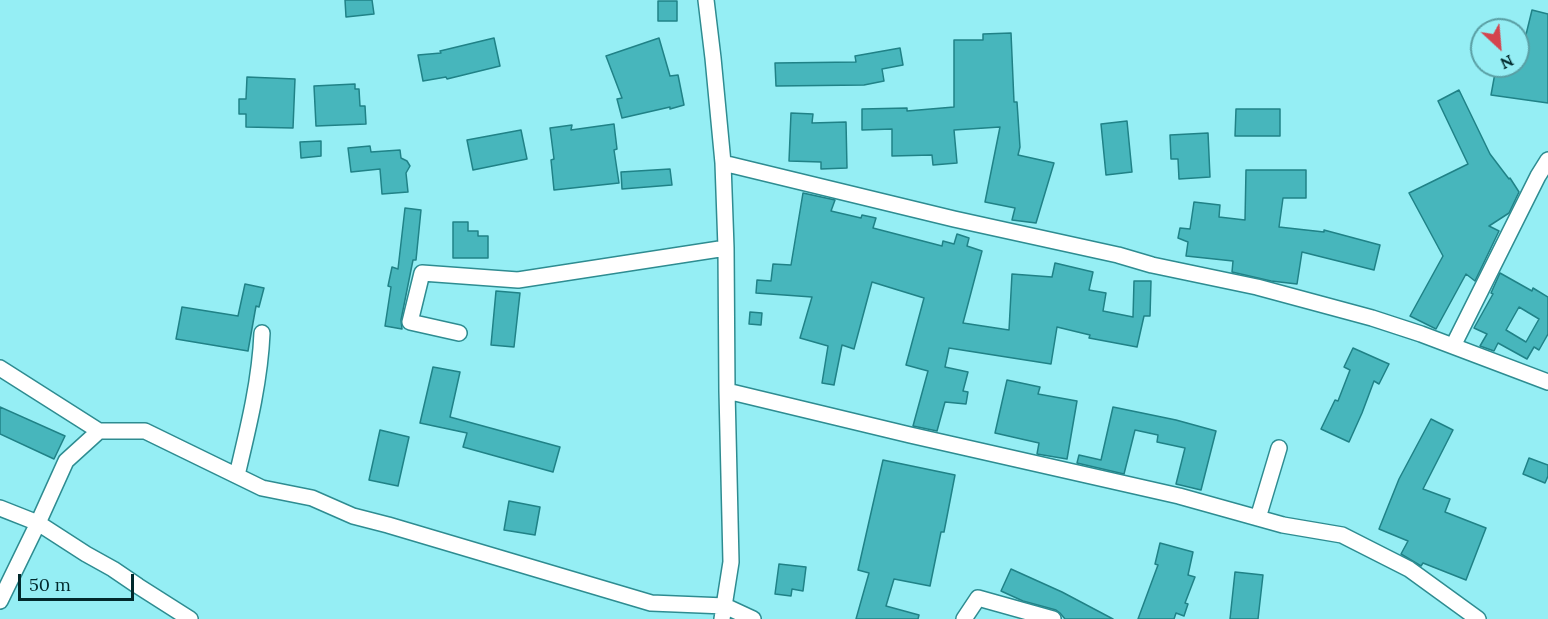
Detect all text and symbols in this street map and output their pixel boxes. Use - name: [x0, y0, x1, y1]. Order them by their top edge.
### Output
- north arrow: [1470, 18, 1530, 78]
- text: N: [1497, 51, 1517, 74]
- scale bar: [21, 562, 136, 600]
- text: 50 m: [29, 573, 71, 596]

